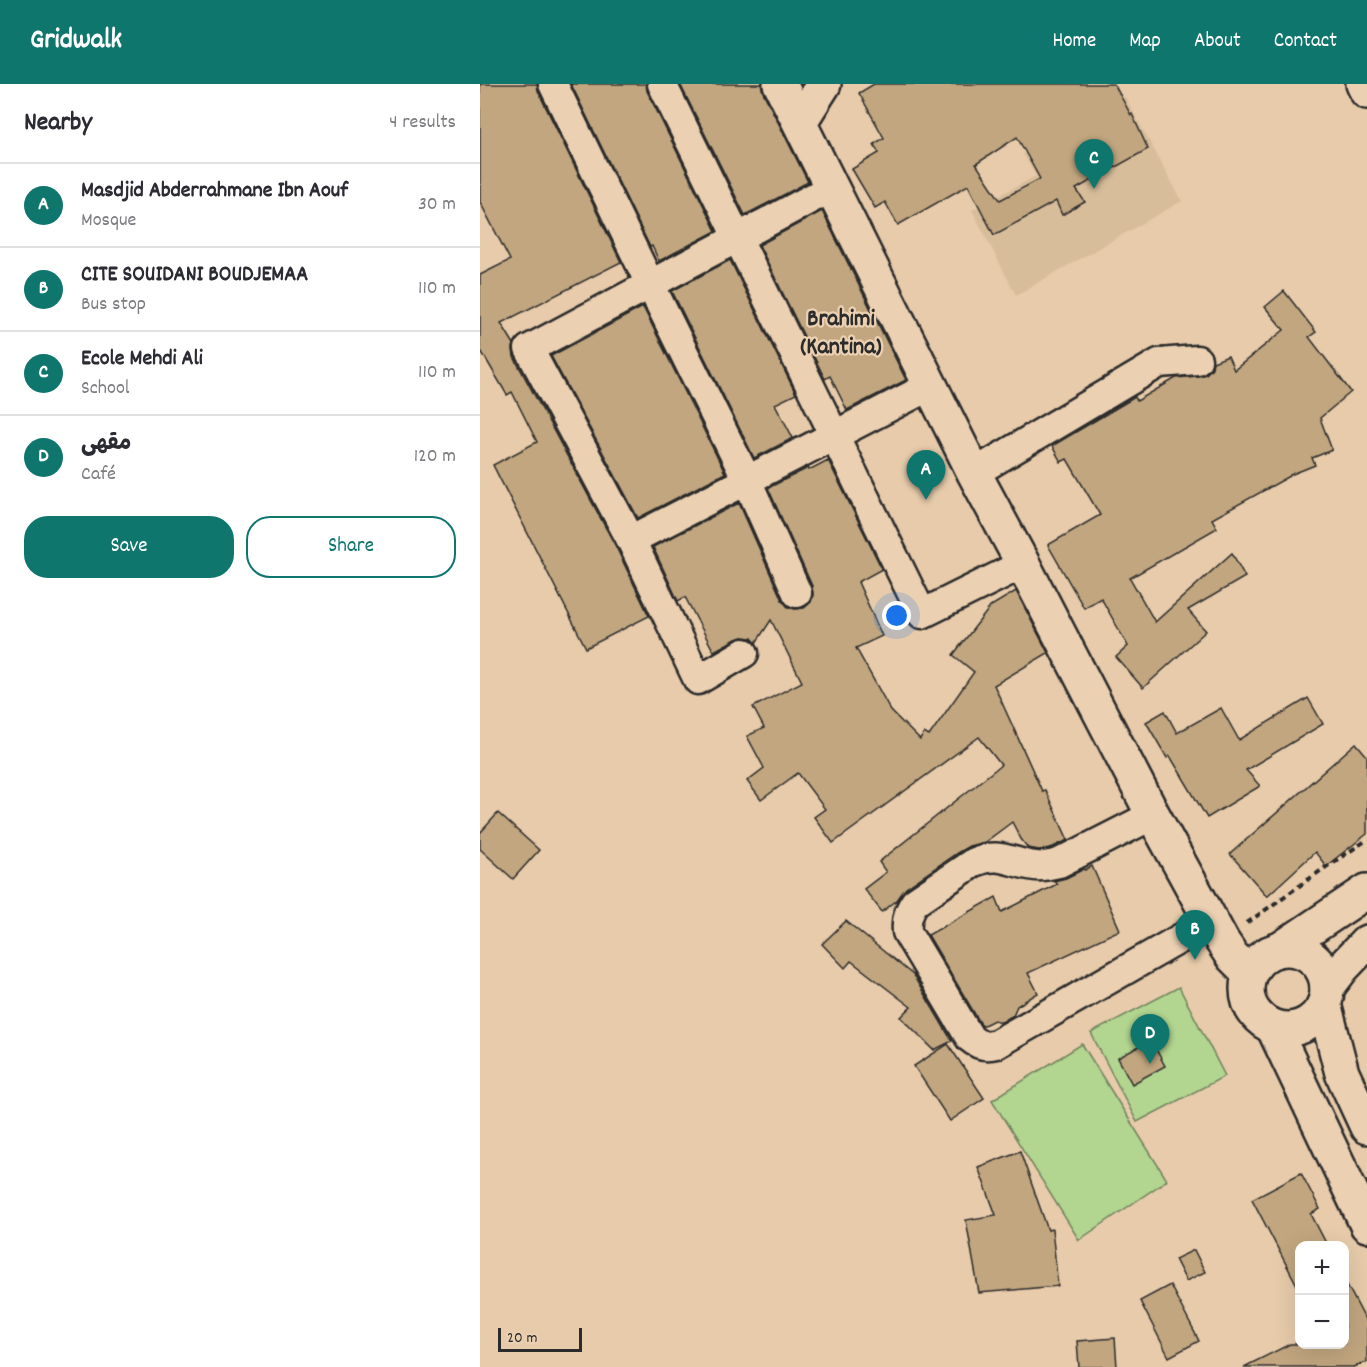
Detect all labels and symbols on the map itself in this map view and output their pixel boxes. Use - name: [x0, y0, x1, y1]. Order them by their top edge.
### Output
- pin: C: [1074, 140, 1114, 189]
- district label: Brahimi (Kantina): [800, 303, 882, 365]
- pin: A: [906, 450, 946, 500]
- your location: [882, 601, 911, 630]
- pin: B: [1176, 910, 1214, 960]
- pin: D: [1130, 1014, 1170, 1064]
- scale bar: [498, 1325, 582, 1352]

